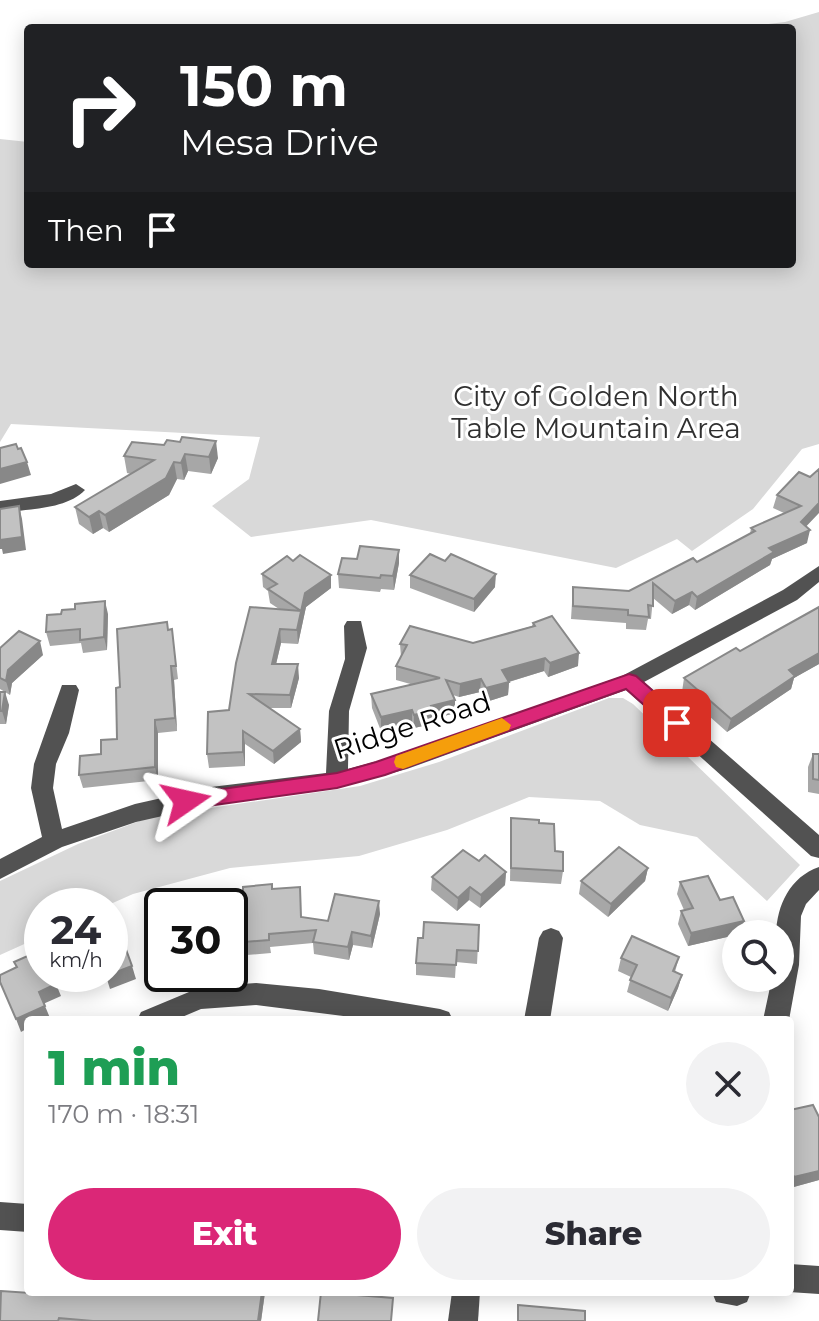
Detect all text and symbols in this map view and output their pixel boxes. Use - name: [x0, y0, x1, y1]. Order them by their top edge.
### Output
- text: 150 m: [180, 52, 348, 120]
- icon: right: [48, 56, 152, 160]
- text: Mesa Drive: [180, 120, 379, 164]
- icon: arrive: [140, 208, 184, 252]
- text: Then: [48, 212, 124, 249]
- park label: City of Golden North Table Mountain Area: [451, 379, 741, 445]
- street label: Ridge Road: [329, 684, 495, 766]
- pin: [643, 689, 711, 757]
- icon: arrive: [655, 701, 699, 745]
- position arrow: [144, 759, 228, 843]
- speed limit sign: 30: [144, 888, 248, 992]
- text: 24: [51, 905, 101, 954]
- map controls: [722, 920, 794, 992]
- button: search: [722, 920, 794, 992]
- text: km/h: [49, 948, 103, 972]
- text: 1 min: [48, 1039, 180, 1097]
- button: close: [686, 1042, 770, 1126]
- text: 170 m · 18:31: [48, 1098, 200, 1130]
- button: Exit: [48, 1188, 401, 1280]
- button: Share: [417, 1188, 770, 1280]

